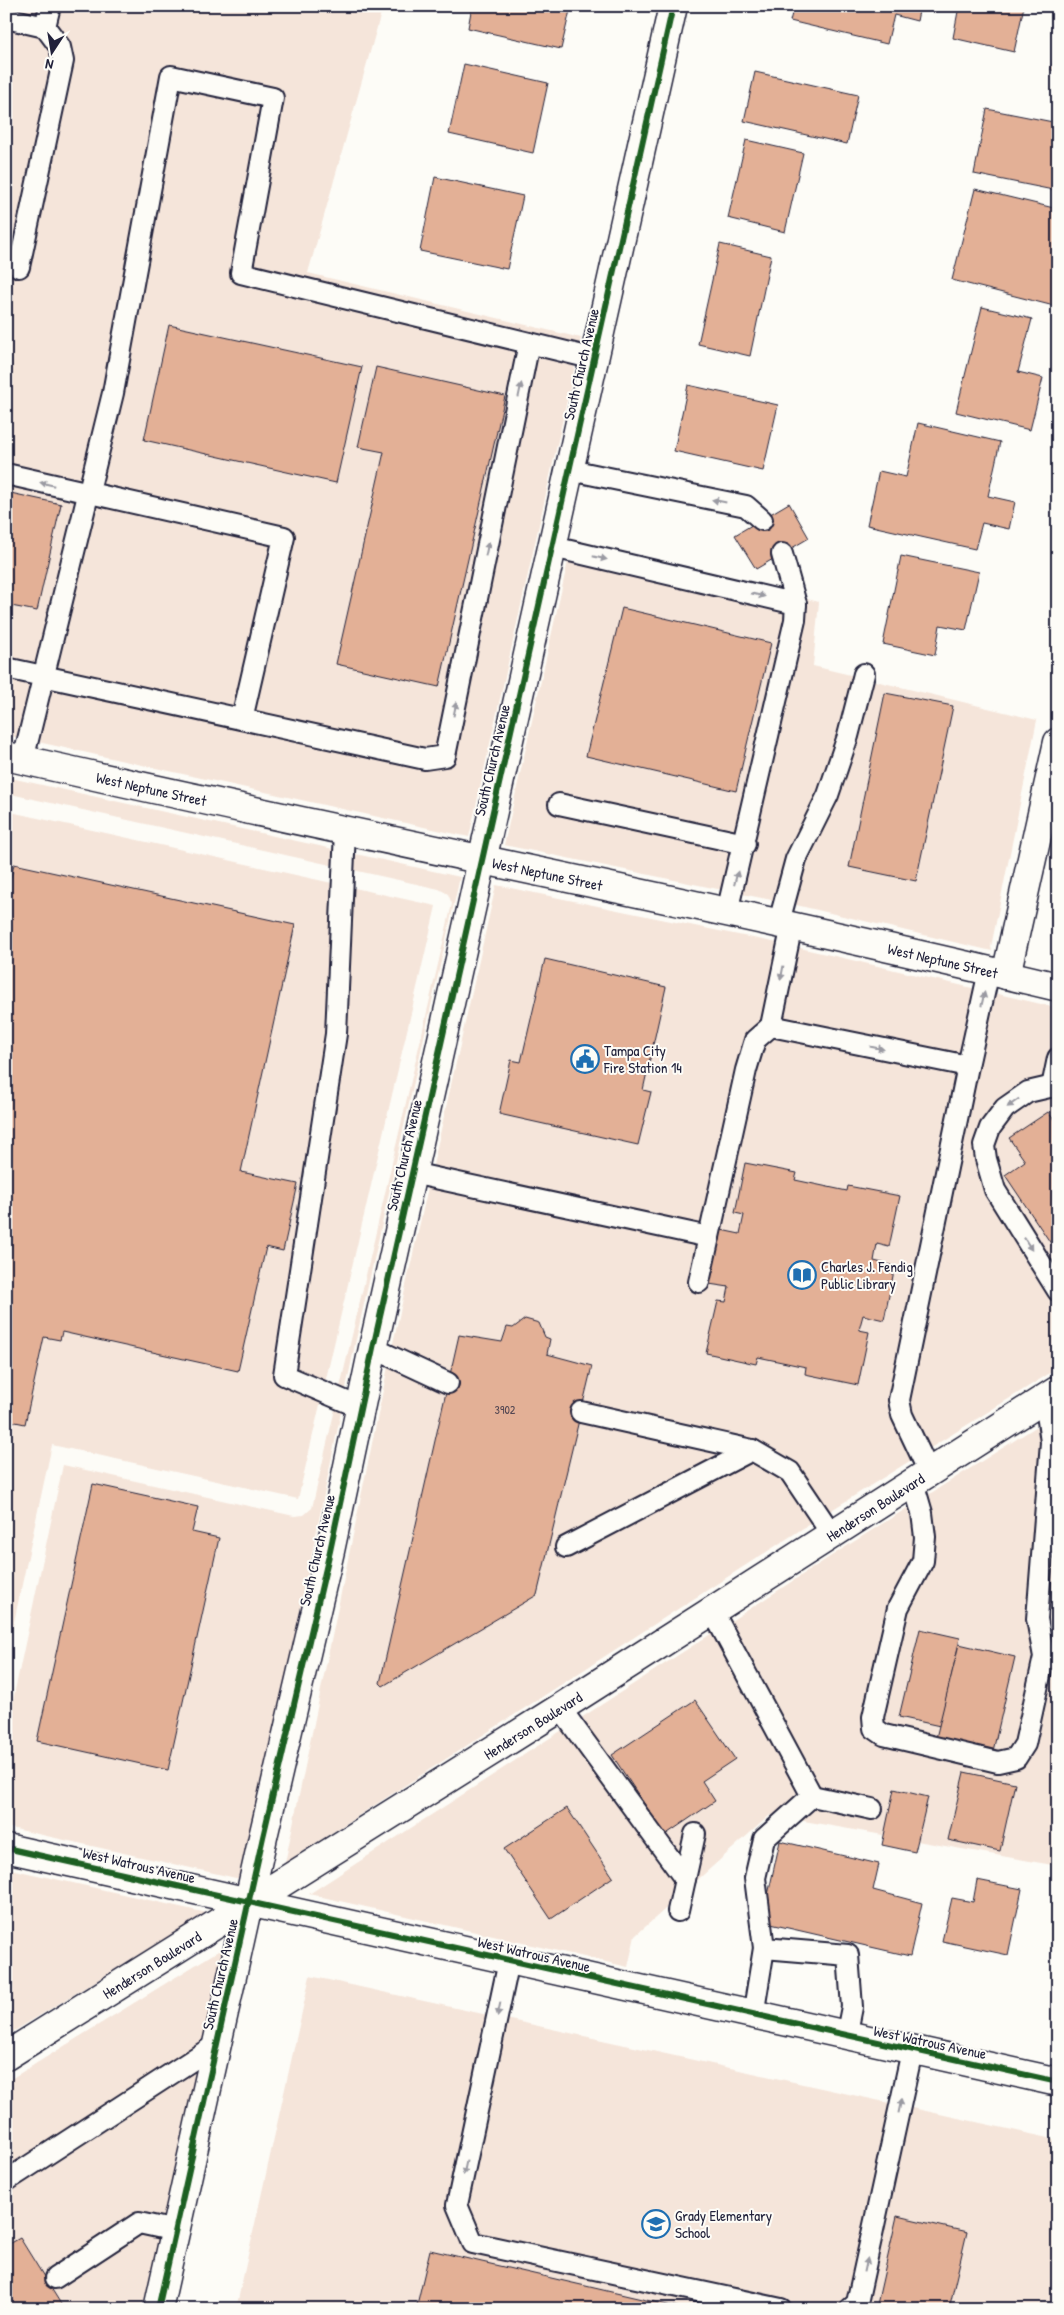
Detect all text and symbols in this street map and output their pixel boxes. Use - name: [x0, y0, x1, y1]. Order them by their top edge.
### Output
- north arrow: [28, 28, 78, 78]
- text: N: [43, 55, 55, 75]
- street label: South Church Avenue: [558, 306, 604, 422]
- one-way arrow: [516, 382, 524, 398]
- one-way arrow: [40, 480, 55, 488]
- one-way arrow: [710, 496, 726, 504]
- one-way arrow: [483, 542, 491, 557]
- one-way arrow: [593, 554, 608, 562]
- one-way arrow: [751, 591, 766, 599]
- one-way arrow: [451, 700, 459, 716]
- street label: South Church Avenue: [469, 702, 515, 818]
- street label: West Neptune Street: [94, 766, 209, 811]
- street label: West Neptune Street: [490, 852, 605, 896]
- one-way arrow: [732, 870, 740, 885]
- street label: West Neptune Street: [886, 938, 1001, 983]
- one-way arrow: [778, 965, 786, 980]
- one-way arrow: [979, 991, 987, 1006]
- place label: Tampa City Fire Station 14: [603, 1040, 682, 1078]
- public building icon: Tampa City Fire Station 14: [570, 1044, 600, 1074]
- one-way arrow: [869, 1044, 884, 1052]
- street label: South Church Avenue: [381, 1097, 427, 1213]
- one-way arrow: [1006, 1098, 1020, 1108]
- one-way arrow: [1024, 1237, 1033, 1251]
- place label: Charles J. Fendig Public Library: [821, 1256, 913, 1294]
- library icon: Charles J. Fendig Public Library: [787, 1260, 817, 1290]
- house number: 3902: [495, 1401, 516, 1418]
- street label: Henderson Boulevard: [822, 1468, 928, 1546]
- street label: South Church Avenue: [294, 1492, 340, 1608]
- street label: Henderson Boulevard: [479, 1686, 586, 1764]
- street label: West Watrous Avenue: [81, 1842, 197, 1888]
- street label: South Church Avenue: [197, 1916, 243, 2032]
- street label: Henderson Boulevard: [98, 1926, 205, 2003]
- street label: West Watrous Avenue: [476, 1931, 592, 1977]
- one-way arrow: [494, 2001, 502, 2017]
- street label: West Watrous Avenue: [872, 2020, 988, 2064]
- one-way arrow: [896, 2098, 904, 2114]
- one-way arrow: [461, 2160, 469, 2175]
- place label: Grady Elementary School: [675, 2205, 772, 2243]
- school or university icon: Grady Elementary School: [641, 2209, 671, 2239]
- one-way arrow: [862, 2257, 870, 2272]

